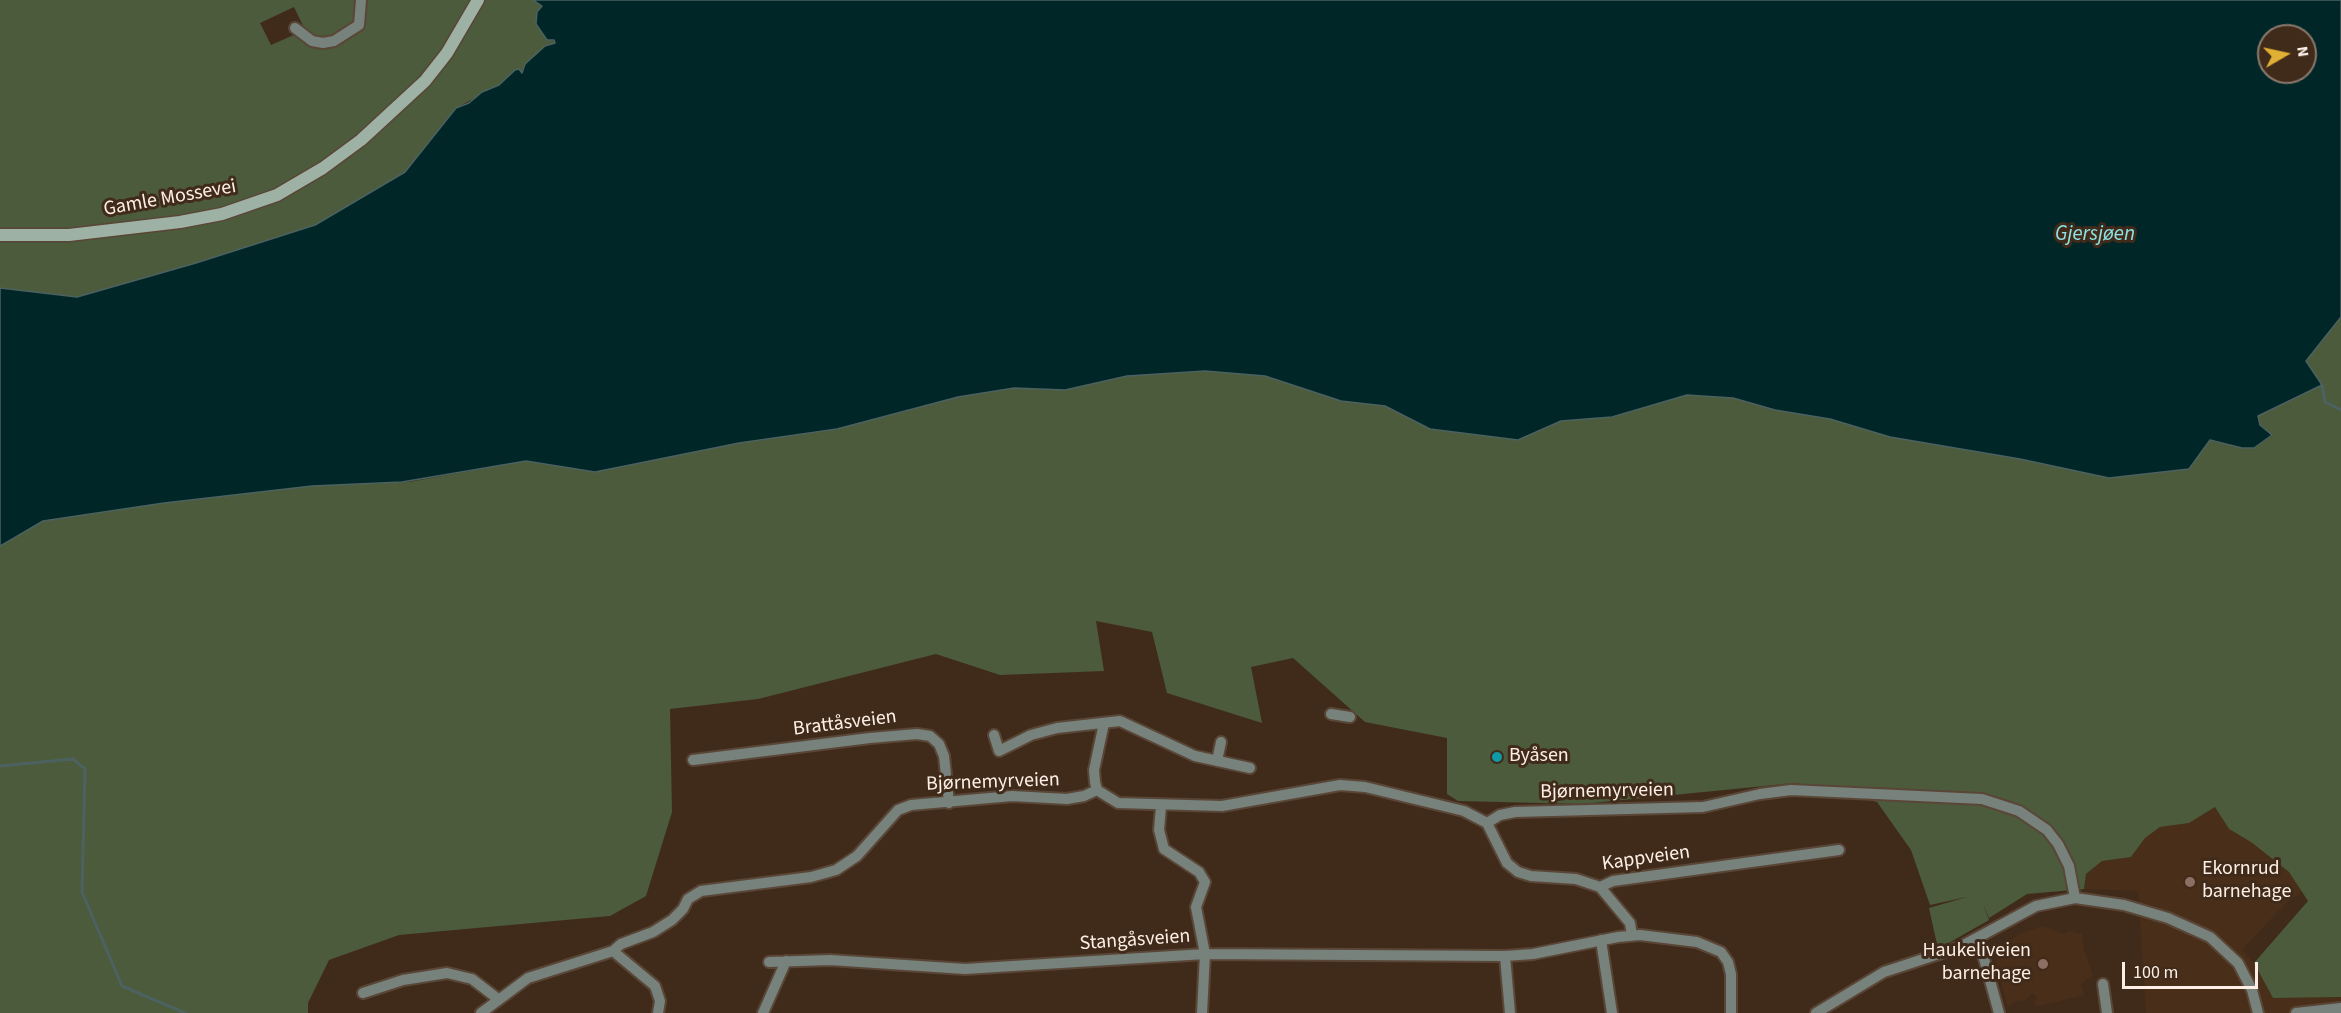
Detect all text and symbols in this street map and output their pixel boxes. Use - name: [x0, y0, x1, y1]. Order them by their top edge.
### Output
- north arrow: [2257, 24, 2317, 84]
- text: N: [2291, 45, 2314, 58]
- street label: Gamle Mossevei: [102, 176, 238, 222]
- water label: Gjersjøen: [2055, 222, 2135, 248]
- street label: Brattåsveien: [792, 706, 898, 742]
- place label: Byåsen: [1509, 745, 1569, 769]
- marker: Byåsen: [1490, 750, 1504, 764]
- street label: Bjørnemyrveien: [926, 769, 1060, 797]
- street label: Bjørnemyrveien: [1540, 779, 1674, 805]
- street label: Kappveien: [1600, 841, 1692, 877]
- place label: Ekornrud barnehage: [2202, 858, 2291, 905]
- marker: Ekornrud barnehage: [2183, 875, 2197, 889]
- street label: Stangåsveien: [1079, 925, 1191, 957]
- place label: Haukeliveien barnehage: [1923, 940, 2031, 987]
- scale bar: [2125, 950, 2262, 988]
- marker: Haukeliveien barnehage: [2036, 957, 2050, 971]
- text: 100 m: [2133, 960, 2178, 985]

